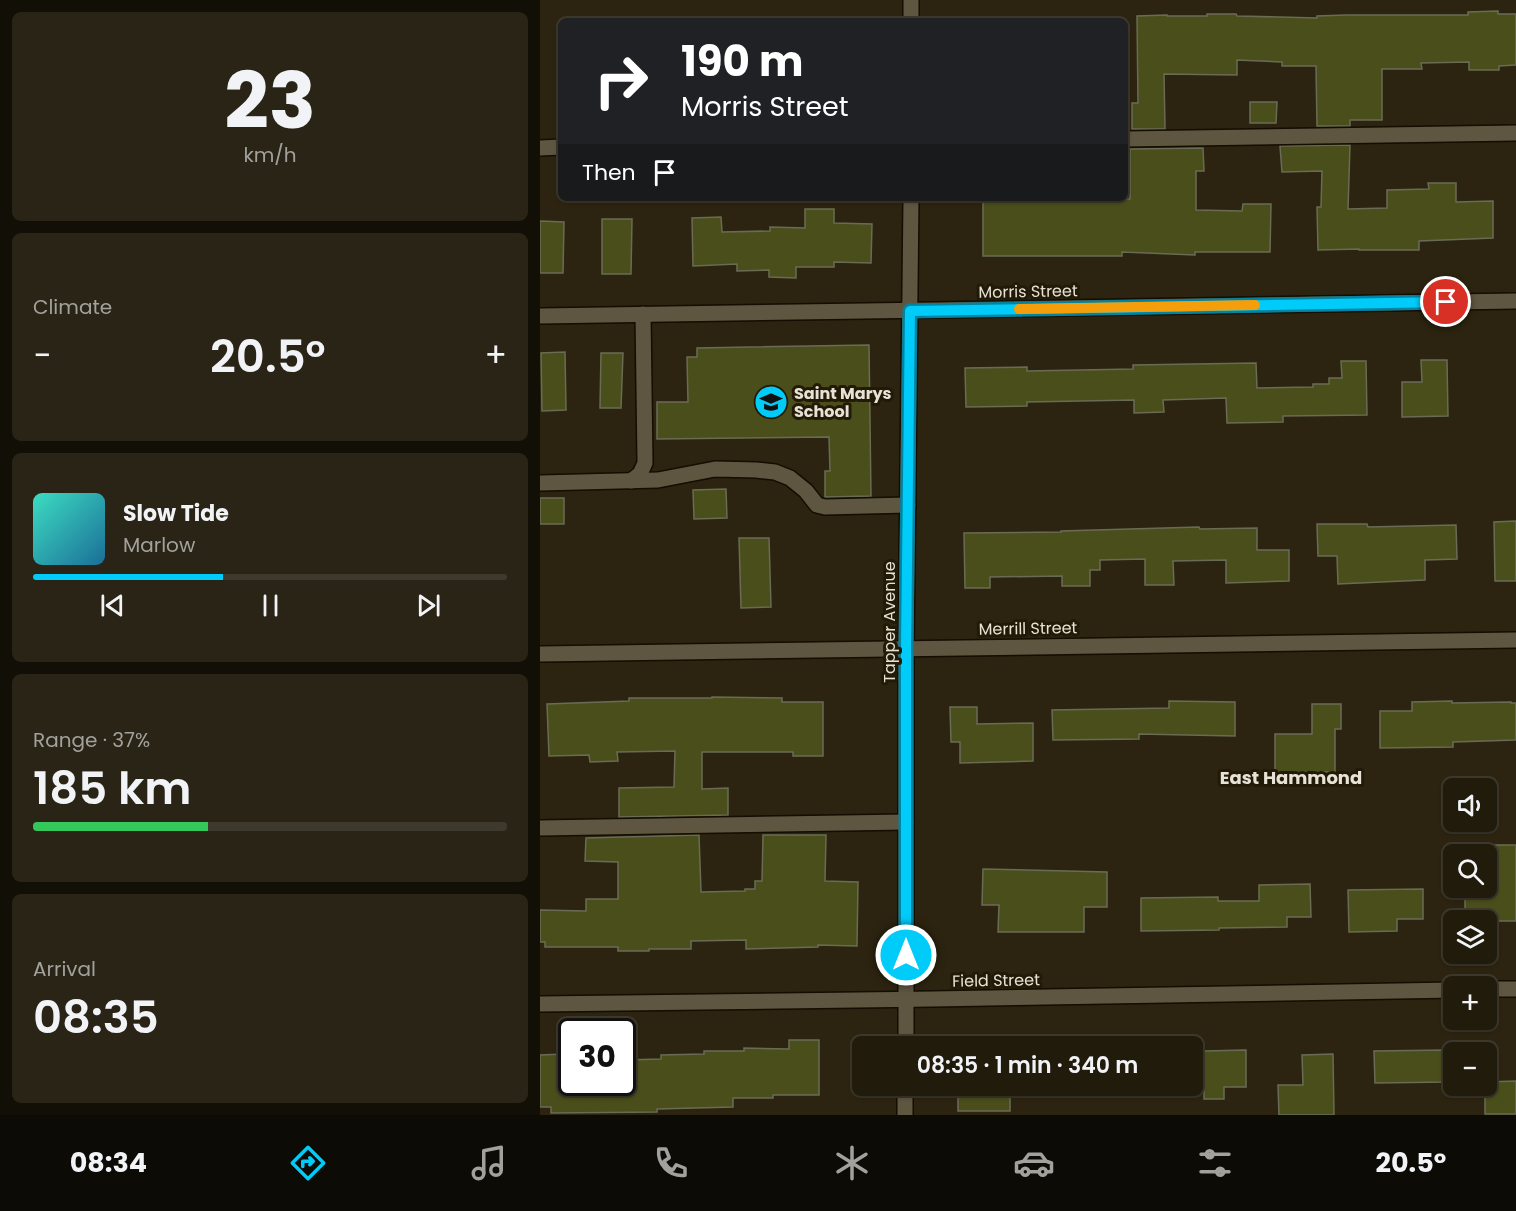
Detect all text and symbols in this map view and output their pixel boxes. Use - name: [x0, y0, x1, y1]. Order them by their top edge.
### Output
- text: 190 m: [681, 32, 803, 91]
- icon: right: [582, 42, 660, 120]
- text: 23: [224, 46, 316, 155]
- text: Morris Street: [681, 88, 849, 125]
- text: km/h: [243, 141, 297, 169]
- icon: arrive: [648, 156, 681, 189]
- text: Then: [582, 157, 636, 188]
- pin: [1420, 276, 1471, 327]
- street label: Morris Street: [978, 279, 1078, 304]
- icon: arrive: [1429, 285, 1462, 318]
- text: Climate: [33, 293, 112, 321]
- text: 20.5°: [210, 325, 326, 388]
- text: −: [33, 332, 51, 379]
- text: +: [484, 332, 507, 379]
- place label: Saint Marys School: [794, 382, 892, 423]
- school or university icon: Saint Marys School: [753, 384, 789, 420]
- text: Slow Tide: [123, 498, 229, 529]
- text: Marlow: [123, 531, 195, 559]
- street label: Tapper Avenue: [878, 561, 901, 683]
- icon: previous: [96, 589, 129, 622]
- icon: pause: [254, 589, 287, 622]
- icon: next: [412, 589, 445, 622]
- street label: Merrill Street: [979, 616, 1078, 641]
- text: Range · 37%: [33, 726, 150, 754]
- text: 185 km: [33, 757, 191, 820]
- district label: East Hammond: [1220, 765, 1362, 790]
- map controls: [1443, 778, 1497, 1096]
- button: sound: [1443, 778, 1497, 832]
- button: search: [1443, 844, 1497, 898]
- button: layers: [1443, 910, 1497, 964]
- position arrow: [874, 923, 938, 987]
- text: Arrival: [33, 955, 96, 983]
- street label: Field Street: [952, 968, 1040, 993]
- button: +: [1443, 976, 1497, 1030]
- text: 08:35: [33, 986, 159, 1049]
- speed limit sign: 30: [558, 1018, 636, 1096]
- button: −: [1443, 1042, 1497, 1096]
- text: 08:35 · 1 min · 340 m: [917, 1050, 1138, 1081]
- icon: directions: [287, 1142, 329, 1184]
- icon: music: [468, 1142, 510, 1184]
- icon: phone: [650, 1142, 692, 1184]
- icon: climate: [831, 1142, 873, 1184]
- icon: car: [1013, 1142, 1055, 1184]
- icon: filters: [1194, 1142, 1236, 1184]
- text: 08:34: [70, 1144, 147, 1181]
- text: 20.5°: [1376, 1144, 1446, 1181]

